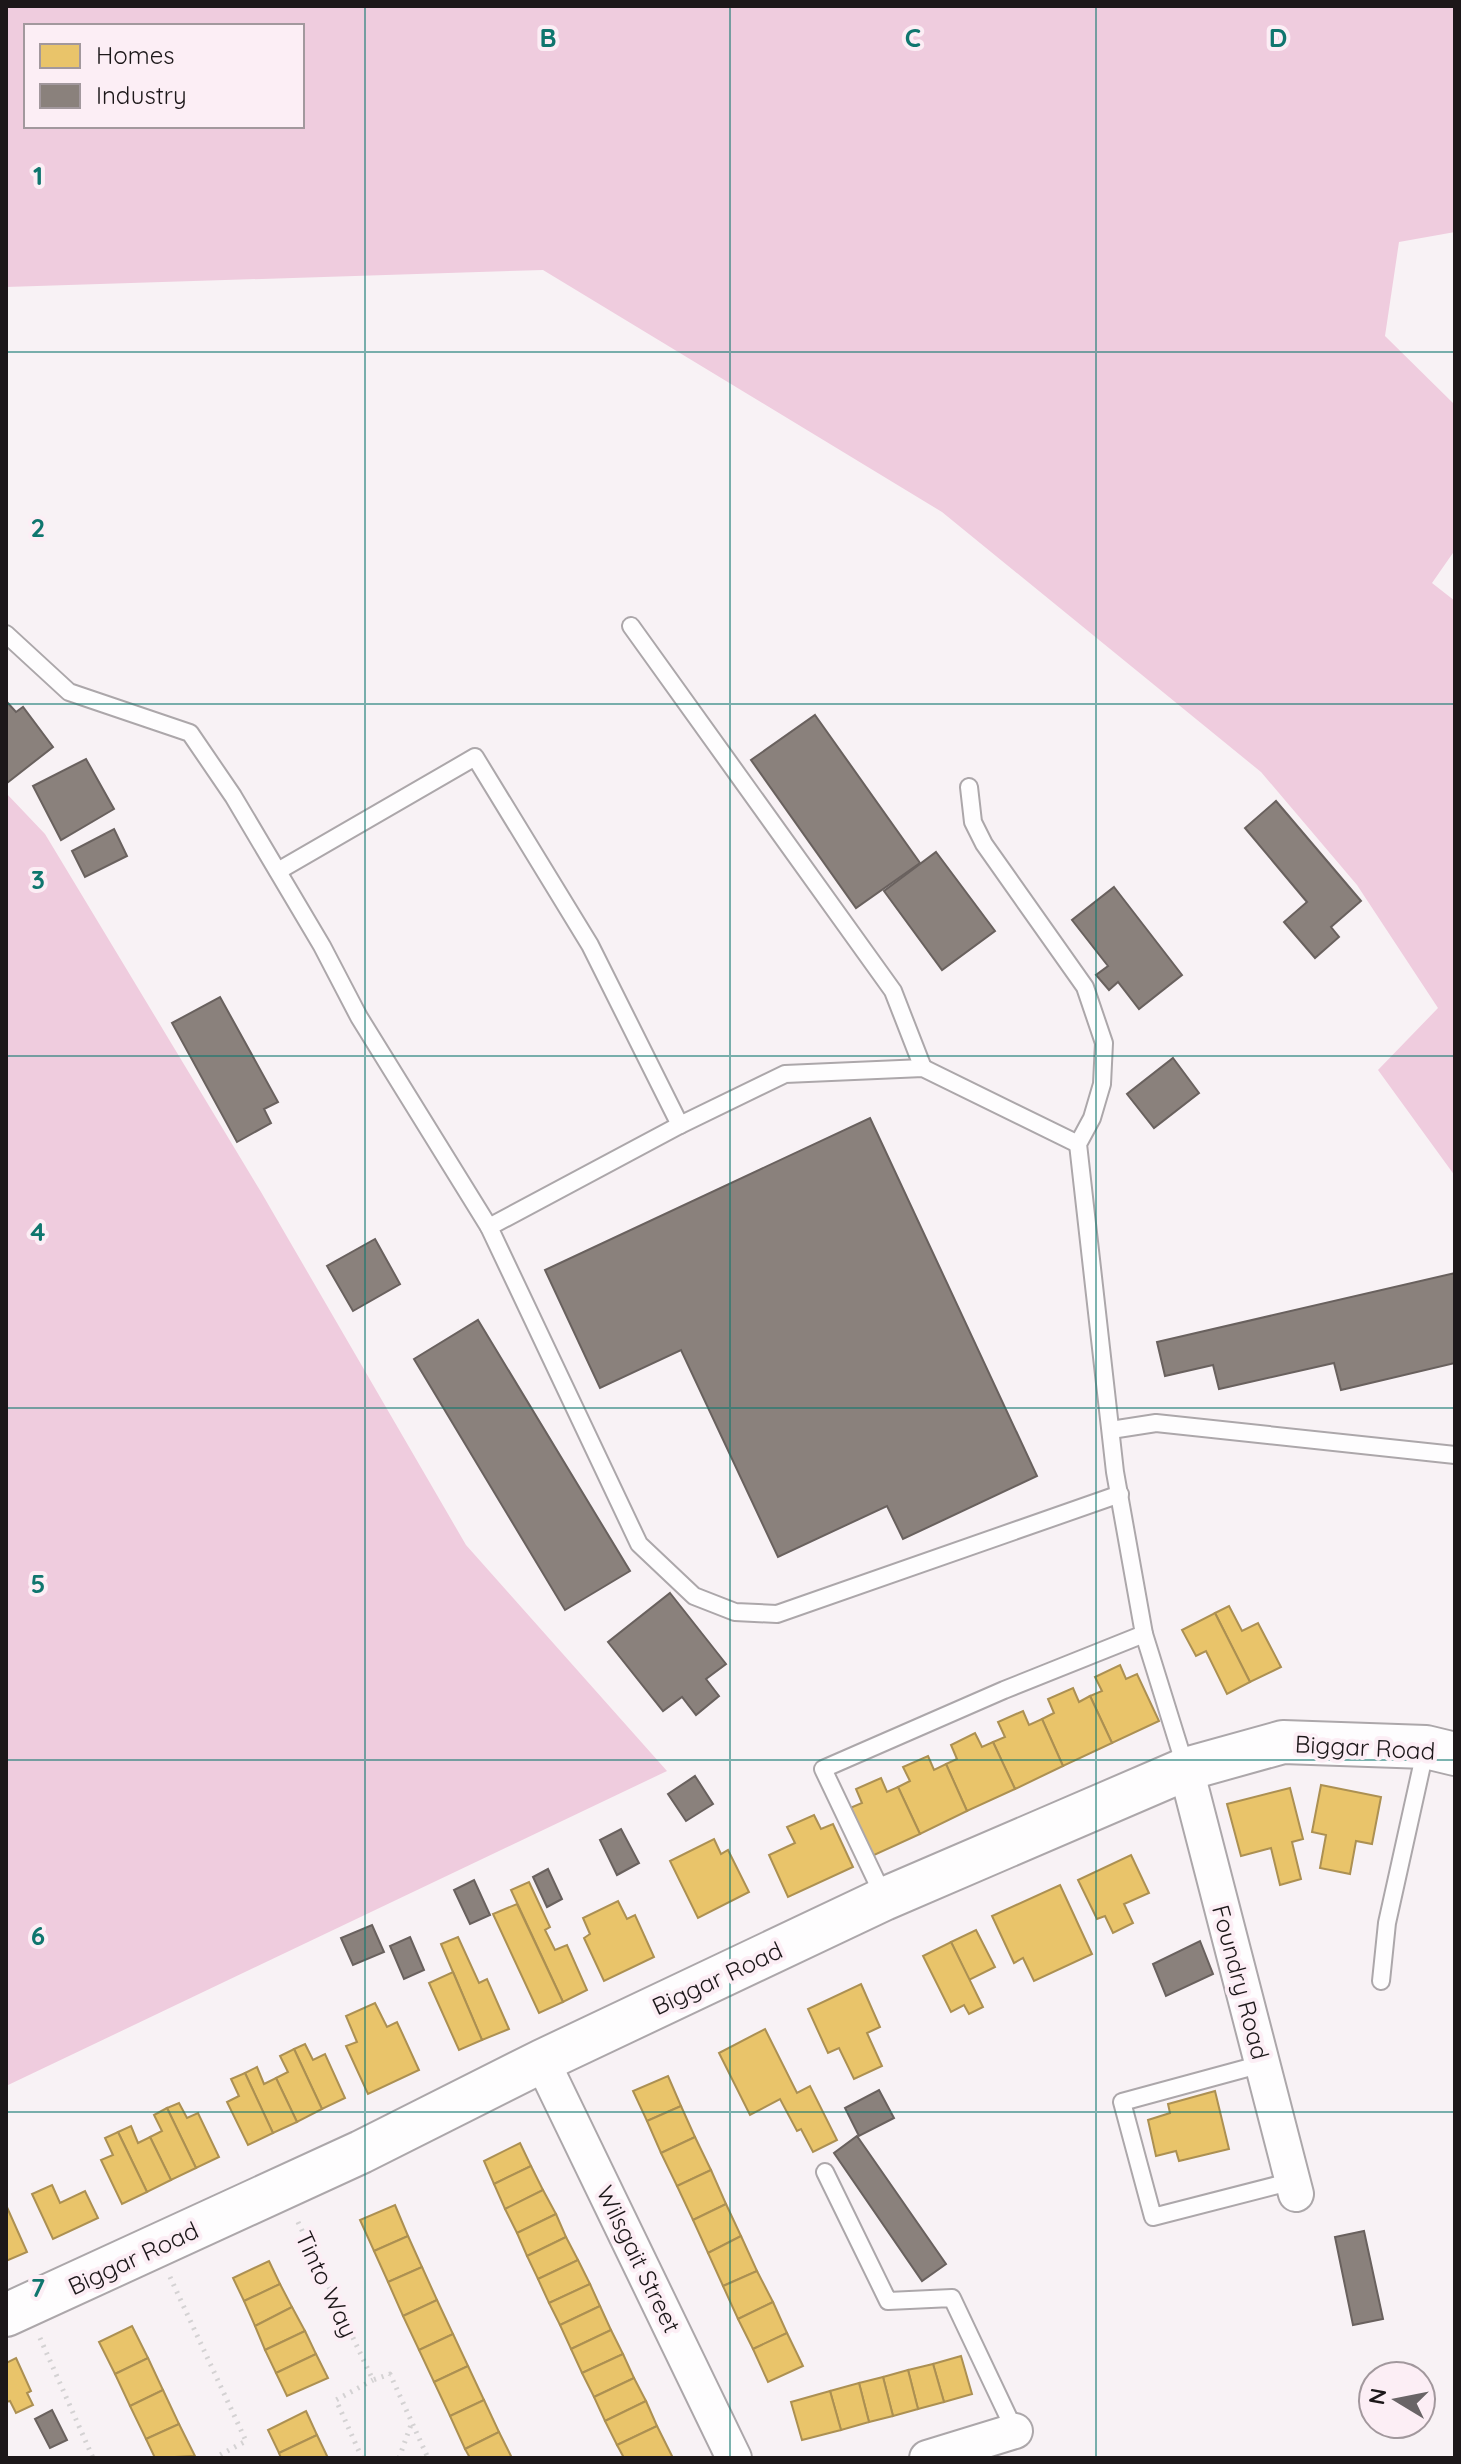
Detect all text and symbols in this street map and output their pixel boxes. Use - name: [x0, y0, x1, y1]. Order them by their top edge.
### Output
- text: B: [539, 21, 557, 54]
- text: C: [905, 21, 921, 54]
- text: D: [1269, 21, 1287, 54]
- legend: [24, 24, 304, 128]
- text: Homes: [96, 40, 174, 70]
- text: Industry: [96, 80, 187, 110]
- text: 1: [33, 159, 43, 192]
- text: 2: [31, 511, 45, 544]
- text: 3: [31, 863, 45, 896]
- text: 4: [30, 1215, 46, 1248]
- text: 5: [31, 1567, 45, 1600]
- street label: Biggar Road: [1294, 1728, 1436, 1766]
- street label: Foundry Road: [1206, 1901, 1276, 2063]
- text: 6: [31, 1919, 45, 1952]
- street label: Biggar Road: [647, 1935, 787, 2021]
- street label: Wilsgait Street: [590, 2181, 688, 2337]
- street label: Biggar Road: [63, 2215, 203, 2301]
- street label: Tinto Way: [289, 2226, 365, 2342]
- text: 7: [31, 2271, 45, 2304]
- north arrow: [1357, 2360, 1437, 2440]
- text: N: [1362, 2386, 1392, 2407]

